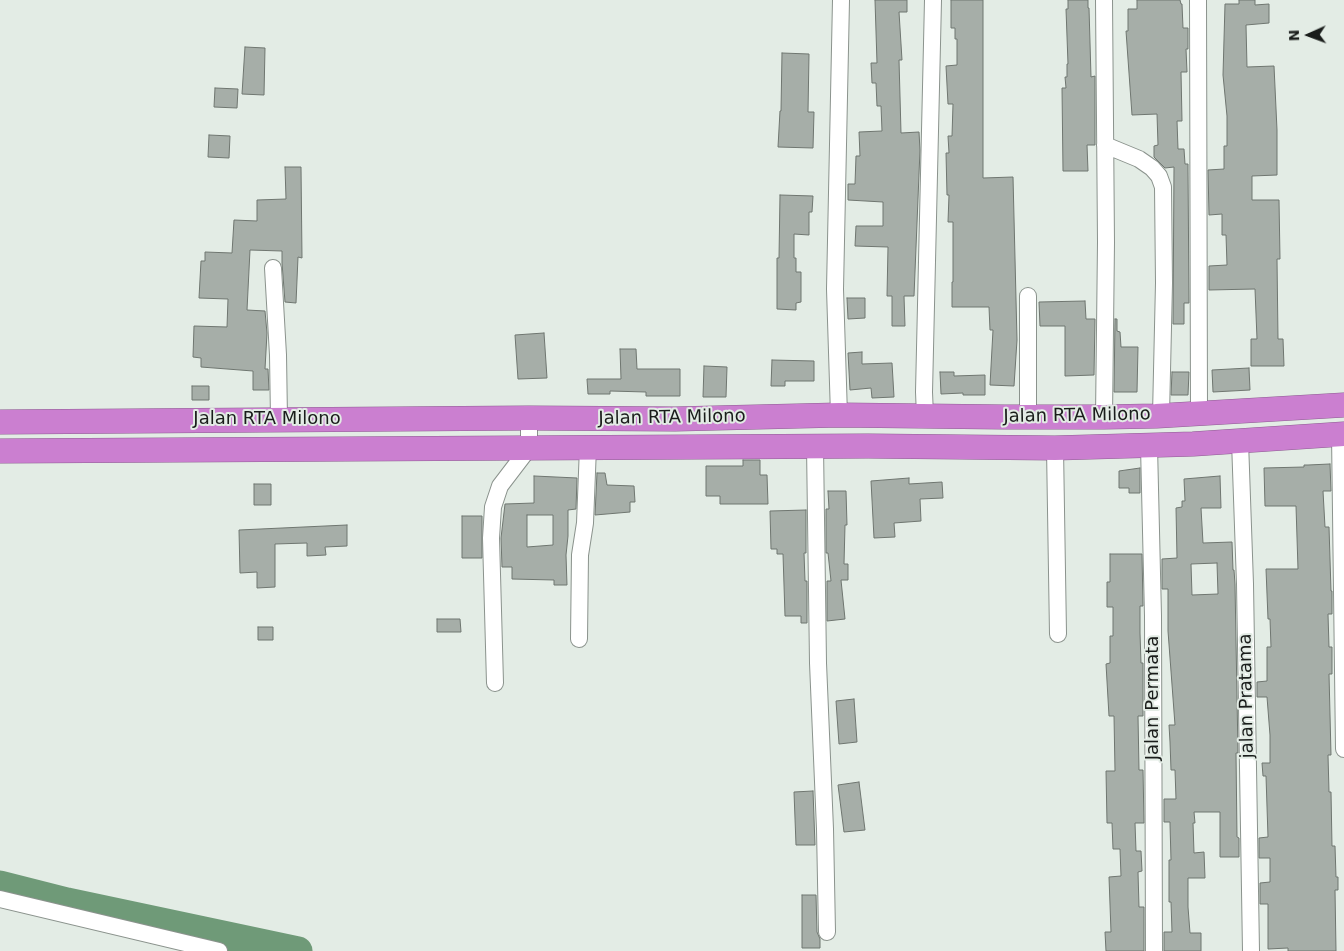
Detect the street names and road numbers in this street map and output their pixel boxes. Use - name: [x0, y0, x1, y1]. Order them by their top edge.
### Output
- street label: Jalan RTA Milono: [1003, 404, 1151, 428]
- street label: Jalan RTA Milono: [598, 406, 746, 430]
- street label: Jalan RTA Milono: [193, 408, 341, 430]
- street label: jalan Pratama: [1235, 633, 1259, 759]
- street label: Jalan Permata: [1142, 636, 1164, 760]

